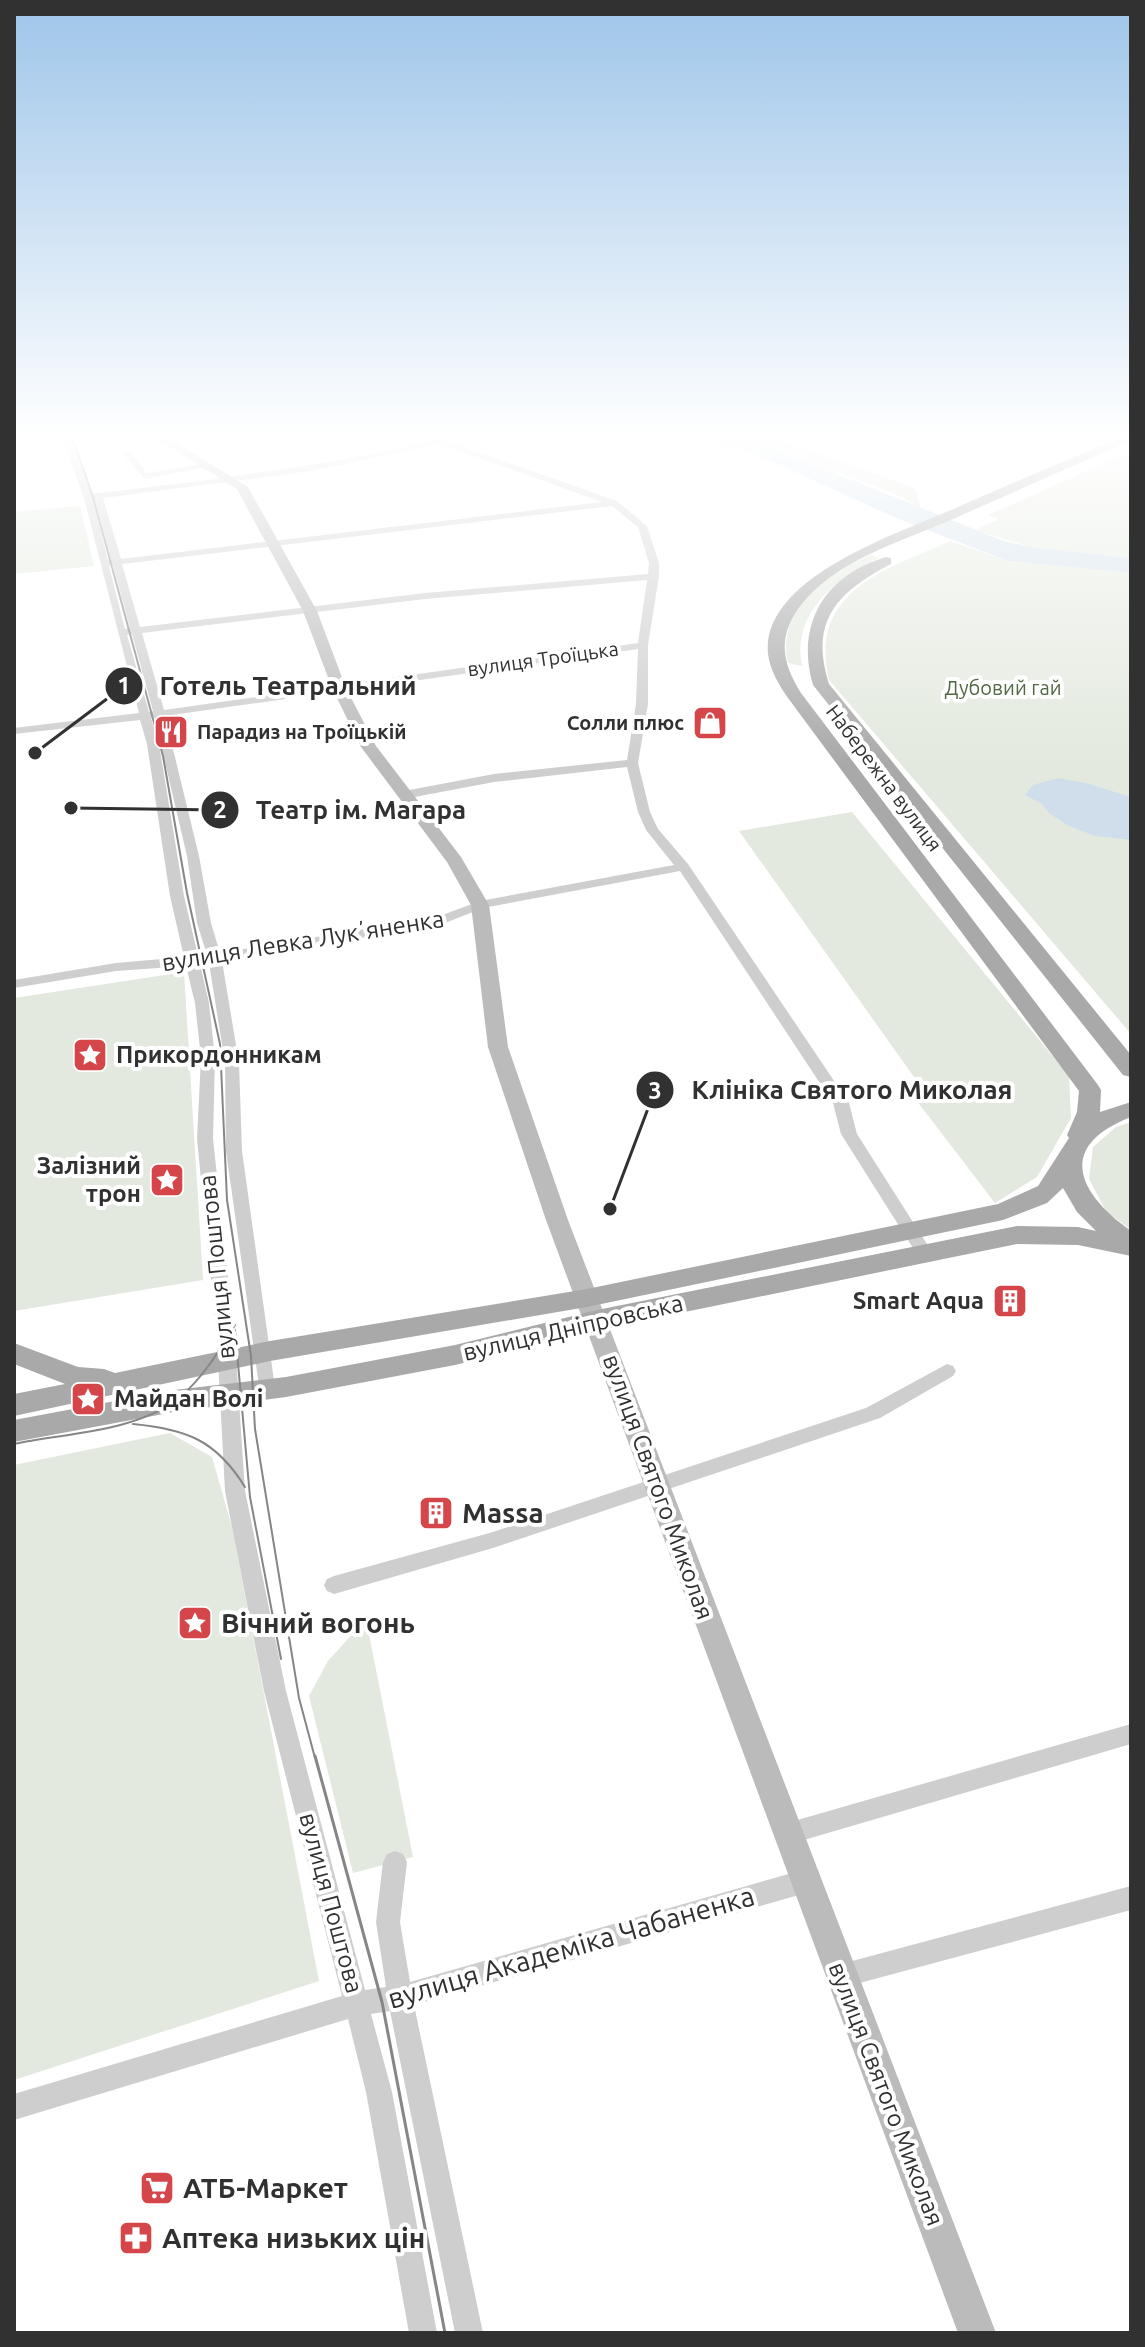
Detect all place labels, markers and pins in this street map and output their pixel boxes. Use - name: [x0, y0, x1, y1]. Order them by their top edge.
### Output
- callout: Готель Театральний: [104, 661, 433, 711]
- shop icon: Солли плюс: [691, 704, 729, 742]
- place label: Солли плюс: [567, 711, 684, 734]
- restaurant icon: Парадиз на Троїцькій: [152, 713, 190, 751]
- place label: Парадиз на Троїцькій: [197, 720, 406, 743]
- callout: Театр ім. Магара: [200, 785, 482, 835]
- place icon: Прикордонникам: [71, 1036, 109, 1074]
- place label: Прикордонникам: [116, 1041, 322, 1068]
- callout: Клініка Святого Миколая: [635, 1065, 1028, 1115]
- place label: Залізний трон: [37, 1152, 141, 1207]
- place icon: Залізний трон: [148, 1161, 186, 1199]
- building icon: Smart Aqua: [991, 1282, 1029, 1320]
- place label: Smart Aqua: [853, 1287, 984, 1314]
- place icon: Майдан Волі: [69, 1380, 107, 1418]
- place label: Майдан Волі: [114, 1385, 264, 1412]
- building icon: Massa: [417, 1494, 455, 1532]
- place label: Massa: [462, 1497, 544, 1528]
- place icon: Вічний вогонь: [176, 1604, 214, 1642]
- place label: Вічний вогонь: [221, 1607, 415, 1638]
- supermarket icon: АТБ-Маркет: [138, 2169, 176, 2207]
- place label: АТБ-Маркет: [183, 2172, 348, 2203]
- pharmacy icon: Аптека низьких цін: [117, 2219, 155, 2257]
- place label: Аптека низьких цін: [162, 2222, 425, 2253]

